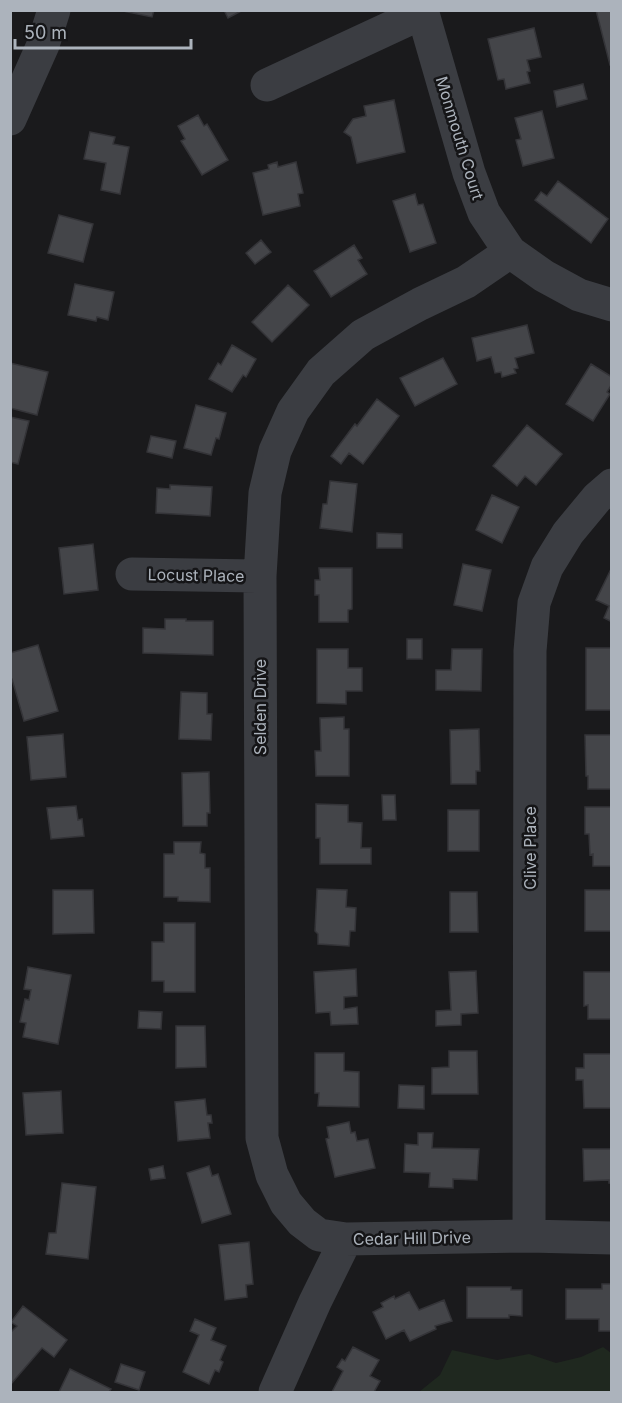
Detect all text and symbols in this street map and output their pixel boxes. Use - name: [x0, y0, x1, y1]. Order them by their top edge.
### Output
- scale bar: [15, 12, 190, 50]
- text: 50 m: [24, 22, 67, 43]
- street label: Monmouth Court: [432, 74, 488, 202]
- street label: Locust Place: [147, 564, 245, 586]
- street label: Selden Drive: [250, 659, 270, 755]
- street label: Clive Place: [520, 806, 540, 890]
- street label: Cedar Hill Drive: [353, 1227, 471, 1249]

